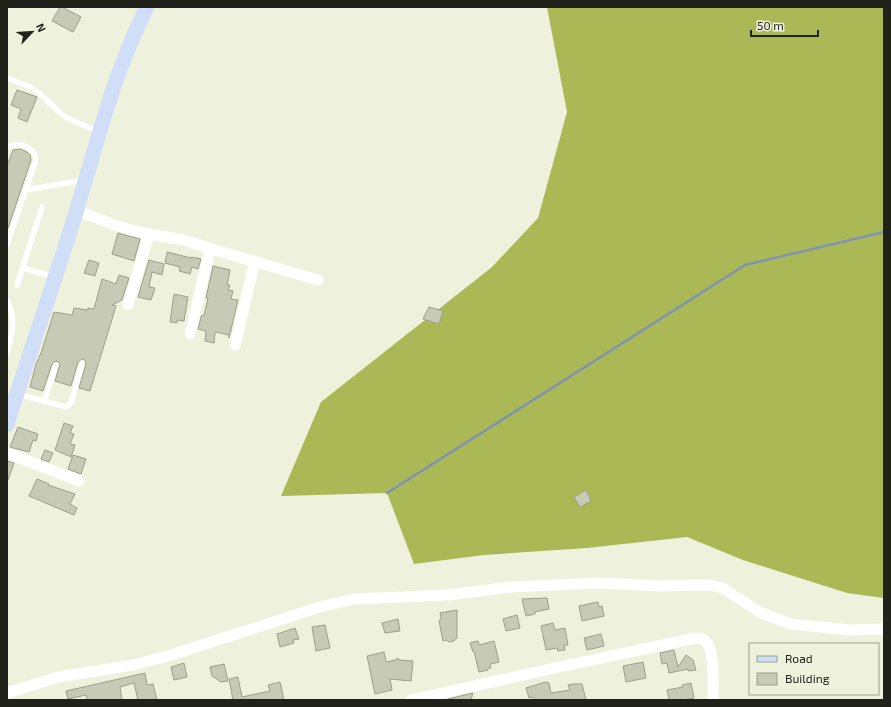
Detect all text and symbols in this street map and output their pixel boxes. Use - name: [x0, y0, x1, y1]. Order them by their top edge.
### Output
- north arrow: [12, 12, 52, 52]
- scale bar: [751, 12, 818, 38]
- text: 50 m: [757, 18, 784, 32]
- text: N: [34, 21, 49, 34]
- legend: [749, 643, 879, 695]
- text: Road: [785, 651, 813, 665]
- text: Building: [785, 671, 830, 685]

